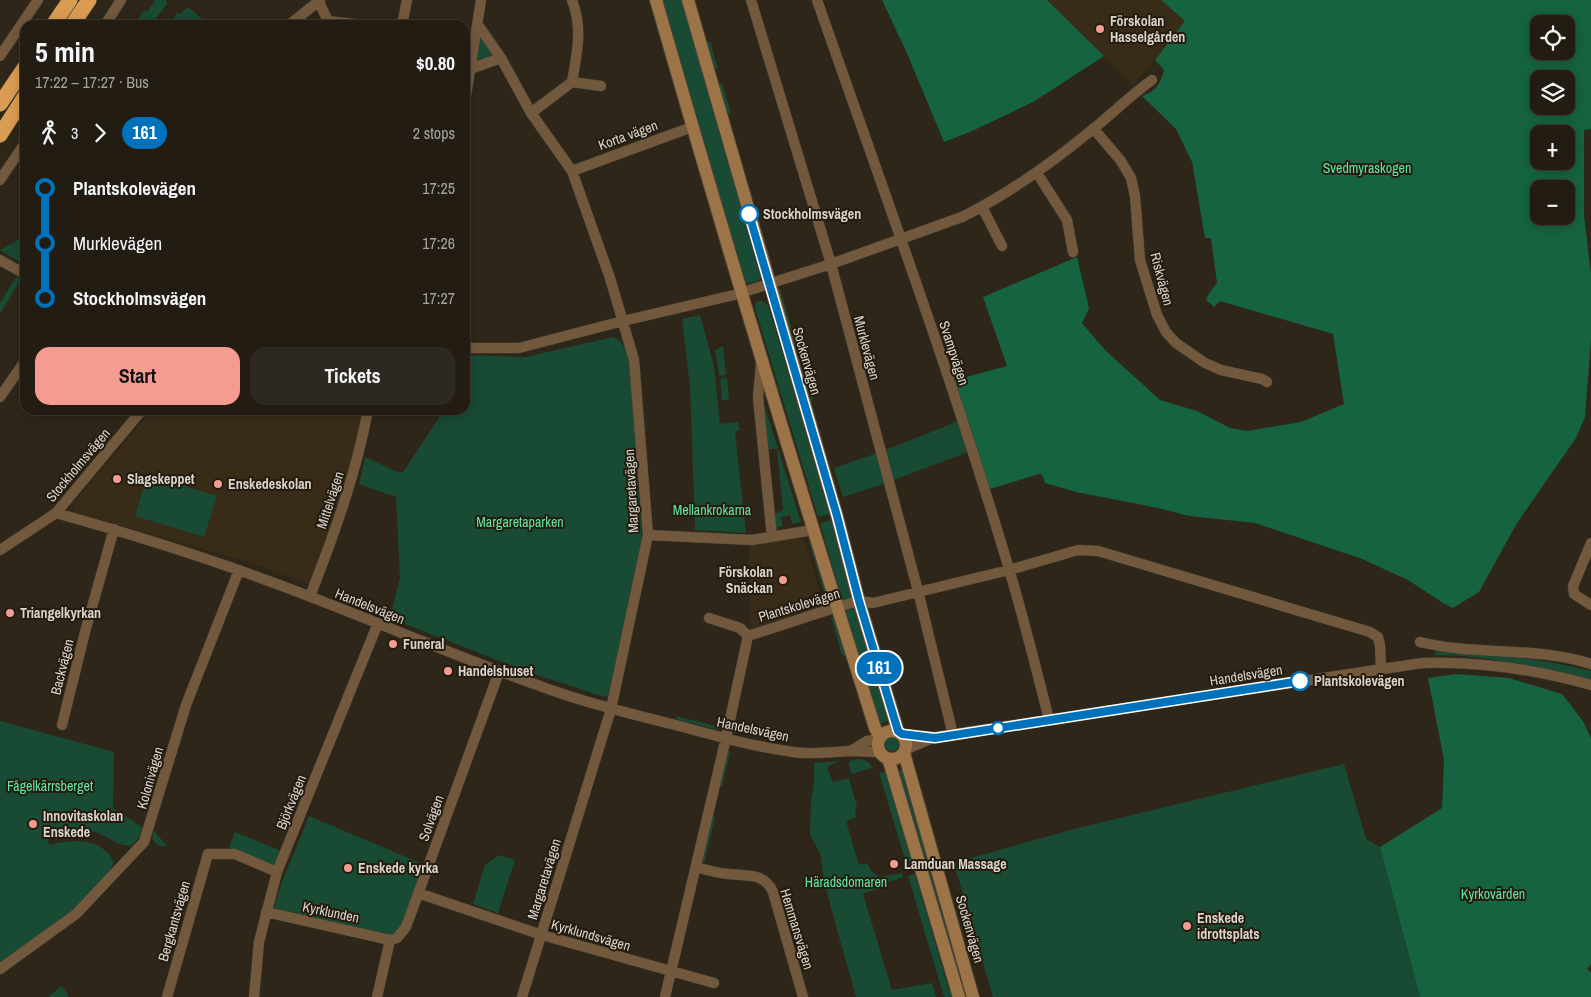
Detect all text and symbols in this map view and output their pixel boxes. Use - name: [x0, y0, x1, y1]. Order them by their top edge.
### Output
- place label: Förskolan Hasselgården: [1110, 12, 1185, 46]
- map controls: [1530, 15, 1575, 225]
- button: locate: [1530, 15, 1575, 60]
- marker: Förskolan Hasselgården: [1094, 23, 1106, 35]
- text: 5 min: [35, 33, 95, 71]
- text: $0.80: [416, 50, 455, 76]
- button: layers: [1530, 70, 1575, 115]
- text: 17:22 – 17:27 · Bus: [35, 71, 149, 93]
- street label: Korta vägen: [596, 116, 660, 154]
- icon: walk: [35, 119, 63, 147]
- icon: forward: [86, 119, 114, 147]
- text: 161: [132, 120, 157, 145]
- text: 3: [71, 122, 78, 144]
- text: 2 stops: [413, 122, 455, 144]
- button: +: [1530, 125, 1575, 170]
- park label: Svedmyraskogen: [1323, 159, 1411, 177]
- text: Plantskolevägen: [73, 175, 196, 201]
- text: 17:25: [422, 177, 455, 199]
- button: −: [1530, 180, 1575, 225]
- marker: Stockholmsvägen: [739, 204, 759, 224]
- place label: Stockholmsvägen: [763, 205, 861, 223]
- text: Murklevägen: [73, 230, 162, 256]
- text: 17:26: [422, 232, 455, 254]
- street label: Riskvägen: [1146, 250, 1178, 308]
- text: Stockholmsvägen: [73, 285, 206, 311]
- text: 17:27: [422, 287, 455, 309]
- street label: Murklevägen: [850, 314, 884, 382]
- street label: Svampvägen: [935, 318, 973, 388]
- street label: Sockenvägen: [789, 325, 825, 397]
- button: Start: [35, 347, 240, 405]
- button: Tickets: [250, 347, 455, 405]
- street label: Stockholmsvägen: [42, 425, 114, 505]
- street label: Margaretavägen: [620, 449, 642, 533]
- street label: Mittelvägen: [312, 469, 348, 531]
- place label: Slagskeppet: [127, 470, 195, 488]
- marker: Slagskeppet: [111, 473, 123, 485]
- place label: Enskedeskolan: [228, 475, 312, 493]
- marker: Enskedeskolan: [212, 478, 224, 490]
- park label: Mellankrokarna: [673, 501, 752, 519]
- park label: Margaretaparken: [476, 513, 564, 531]
- place label: Förskolan Snäckan: [719, 563, 773, 597]
- marker: Förskolan Snäckan: [777, 574, 789, 586]
- street label: Handelsvägen: [333, 584, 407, 628]
- street label: Plantskolevägen: [756, 584, 842, 626]
- place label: Triangelkyrkan: [20, 604, 101, 622]
- marker: Triangelkyrkan: [4, 607, 16, 619]
- place label: Funeral: [403, 635, 444, 653]
- street label: Backvägen: [46, 637, 78, 697]
- marker: Funeral: [387, 638, 399, 650]
- line badge: 161: [850, 652, 908, 684]
- text: 161: [867, 655, 891, 680]
- street label: Handelsvägen: [1208, 660, 1284, 690]
- place label: Handelshuset: [458, 662, 533, 680]
- marker: Handelshuset: [442, 665, 454, 677]
- marker: Plantskolevägen: [1290, 671, 1310, 691]
- place label: Plantskolevägen: [1314, 672, 1405, 690]
- street label: Handelsvägen: [715, 713, 791, 745]
- unlabelled marker: [991, 721, 1005, 735]
- street label: Kolonivägen: [133, 745, 167, 811]
- street label: Björkvägen: [272, 772, 310, 832]
- park label: Fågelkärrsberget: [7, 777, 93, 795]
- street label: Solvägen: [414, 792, 448, 844]
- place label: Innovitaskolan Enskede: [43, 807, 123, 841]
- marker: Innovitaskolan Enskede: [27, 818, 39, 830]
- street label: Margaretavägen: [523, 836, 565, 922]
- place label: Lamduan Massage: [904, 855, 1007, 873]
- marker: Lamduan Massage: [888, 858, 900, 870]
- place label: Enskede kyrka: [358, 859, 439, 877]
- marker: Enskede kyrka: [342, 862, 354, 874]
- park label: Häradsdomaren: [805, 873, 887, 891]
- street label: Bergkantsvägen: [154, 879, 194, 963]
- park label: Kyrkovärden: [1461, 885, 1525, 903]
- street label: Hemmansvägen: [776, 886, 818, 972]
- street label: Sockenvägen: [952, 893, 988, 965]
- street label: Kyrklunden: [301, 897, 361, 927]
- place label: Enskede idrottsplats: [1197, 909, 1260, 943]
- street label: Kyrklundsvägen: [549, 915, 633, 955]
- marker: Enskede idrottsplats: [1181, 920, 1193, 932]

